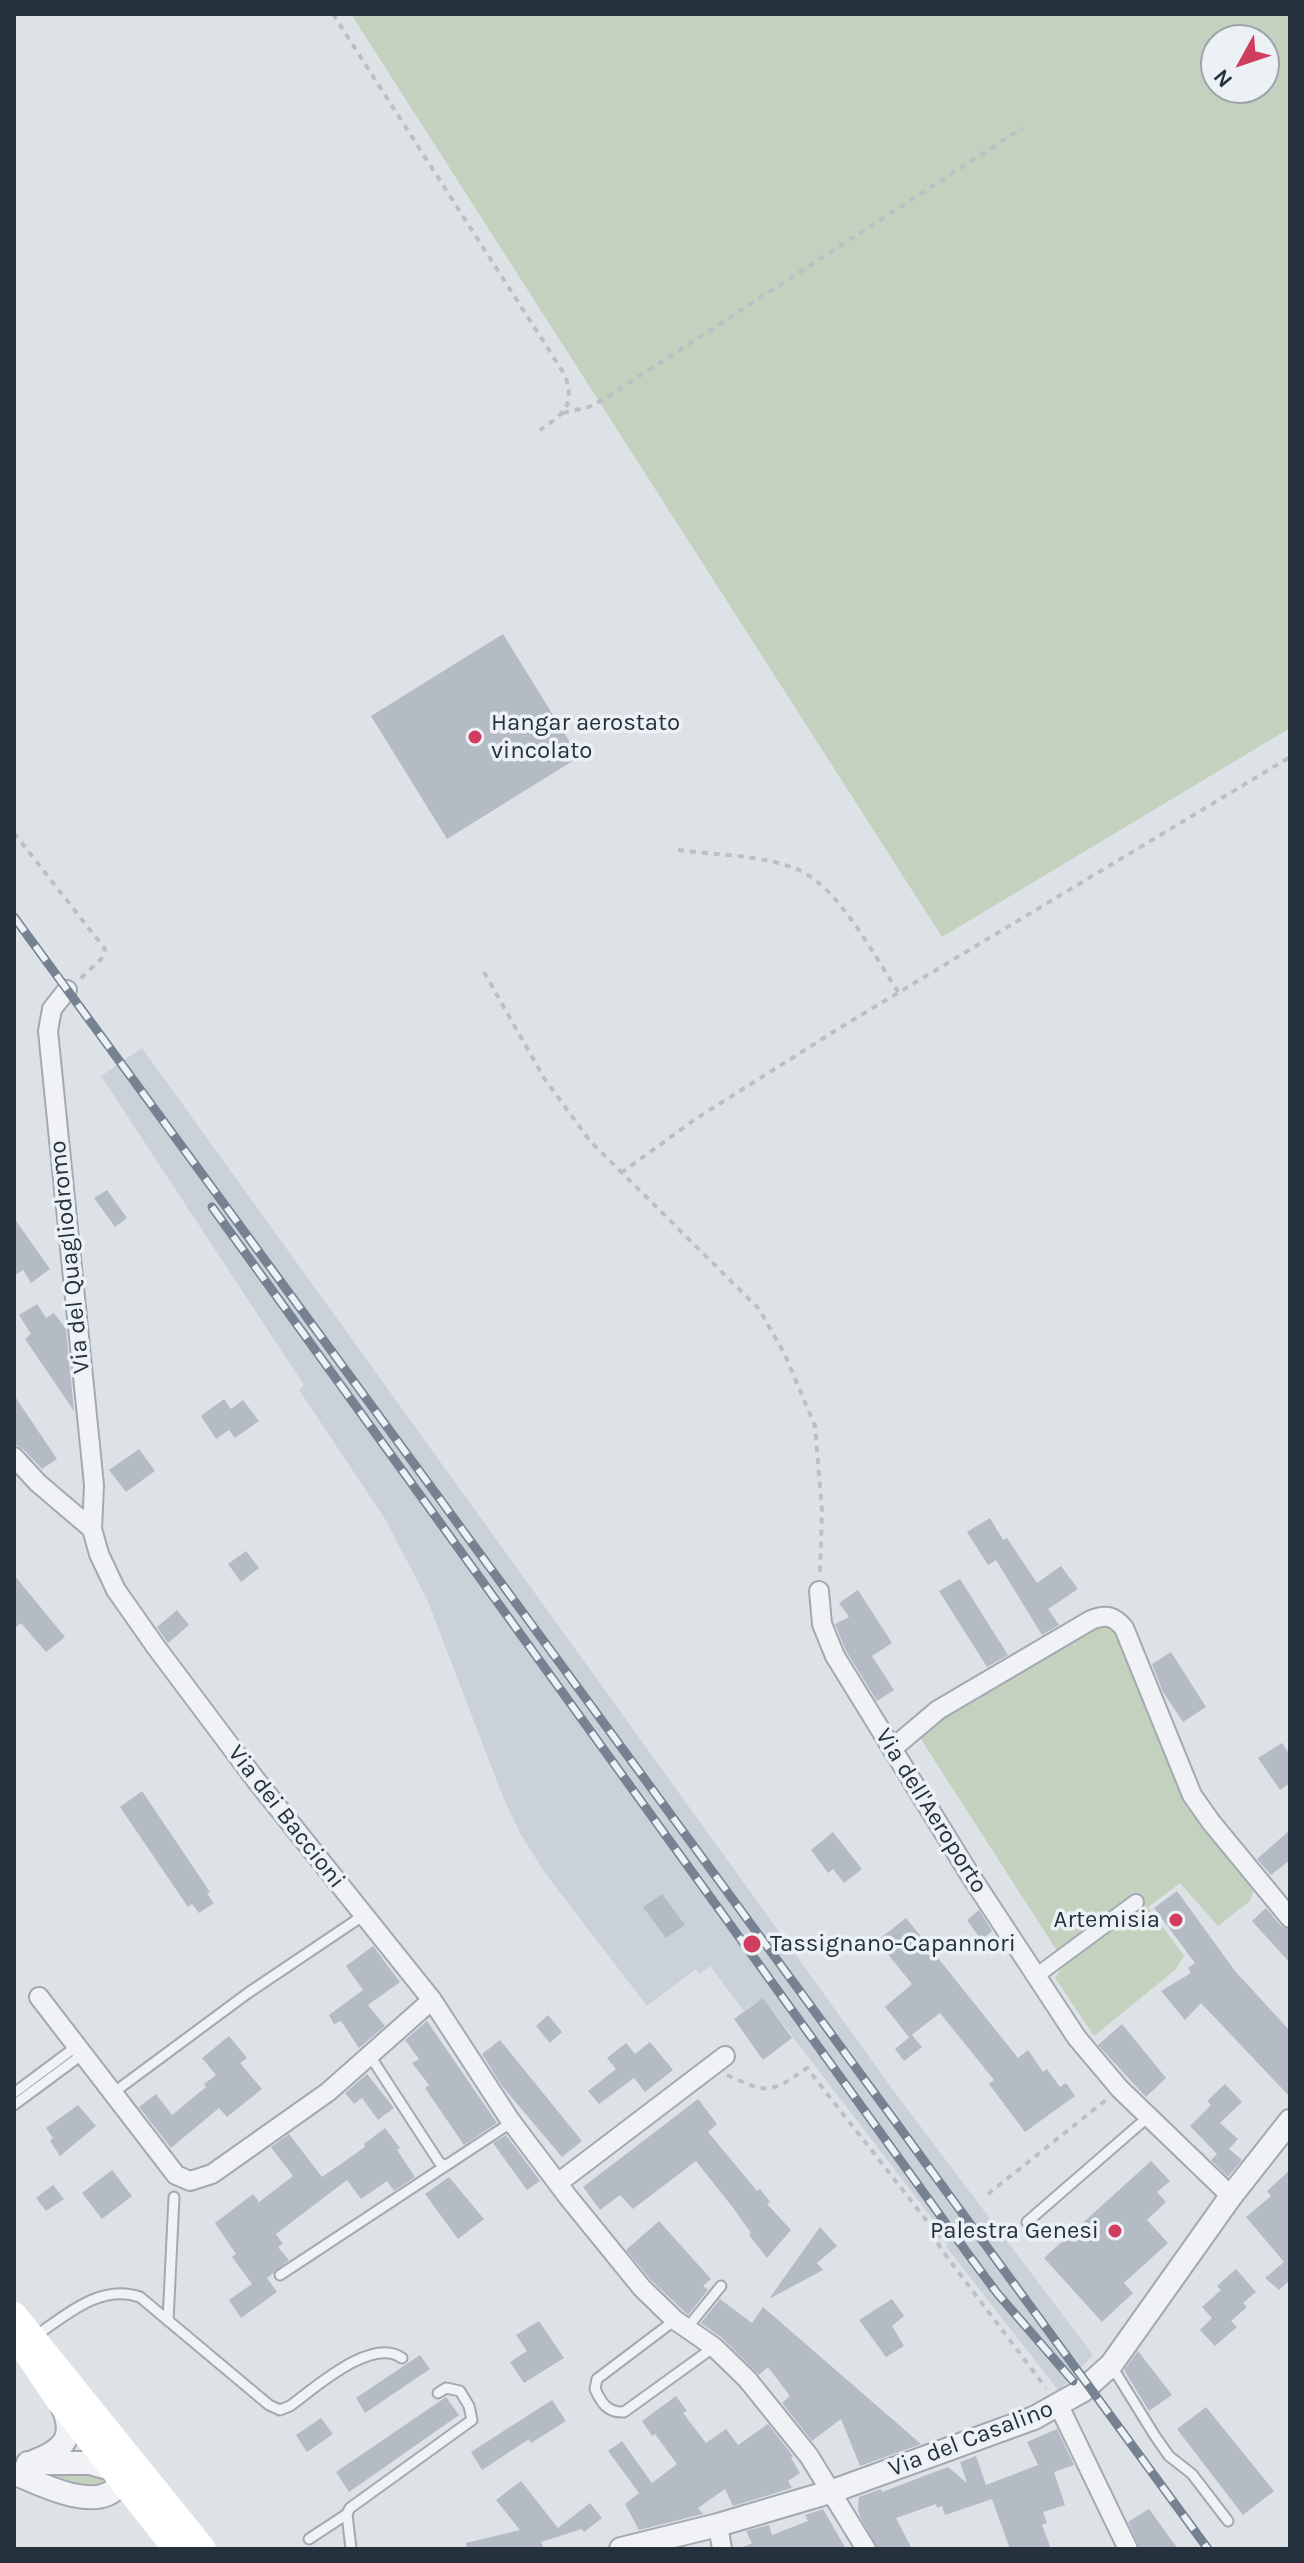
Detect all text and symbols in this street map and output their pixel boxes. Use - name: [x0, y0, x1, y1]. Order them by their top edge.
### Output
- north arrow: [1200, 24, 1280, 104]
- text: N: [1208, 64, 1238, 93]
- place label: Hangar aerostato vincolato: [491, 709, 680, 765]
- marker: Hangar aerostato vincolato: [466, 728, 484, 746]
- street label: Via del Quagliodromo: [43, 1139, 97, 1375]
- street label: Via dell'Aeroporto: [869, 1723, 993, 1899]
- street label: Via dei Baccioni: [221, 1740, 351, 1894]
- place label: Artemisia: [1054, 1906, 1160, 1934]
- marker: Artemisia: [1167, 1911, 1185, 1929]
- place label: Tassignano-Capannori: [770, 1930, 1016, 1958]
- marker: Tassignano-Capannori: [741, 1933, 763, 1955]
- place label: Palestra Genesi: [930, 2217, 1099, 2245]
- marker: Palestra Genesi: [1106, 2222, 1124, 2240]
- street label: Via del Casalino: [885, 2394, 1057, 2484]

